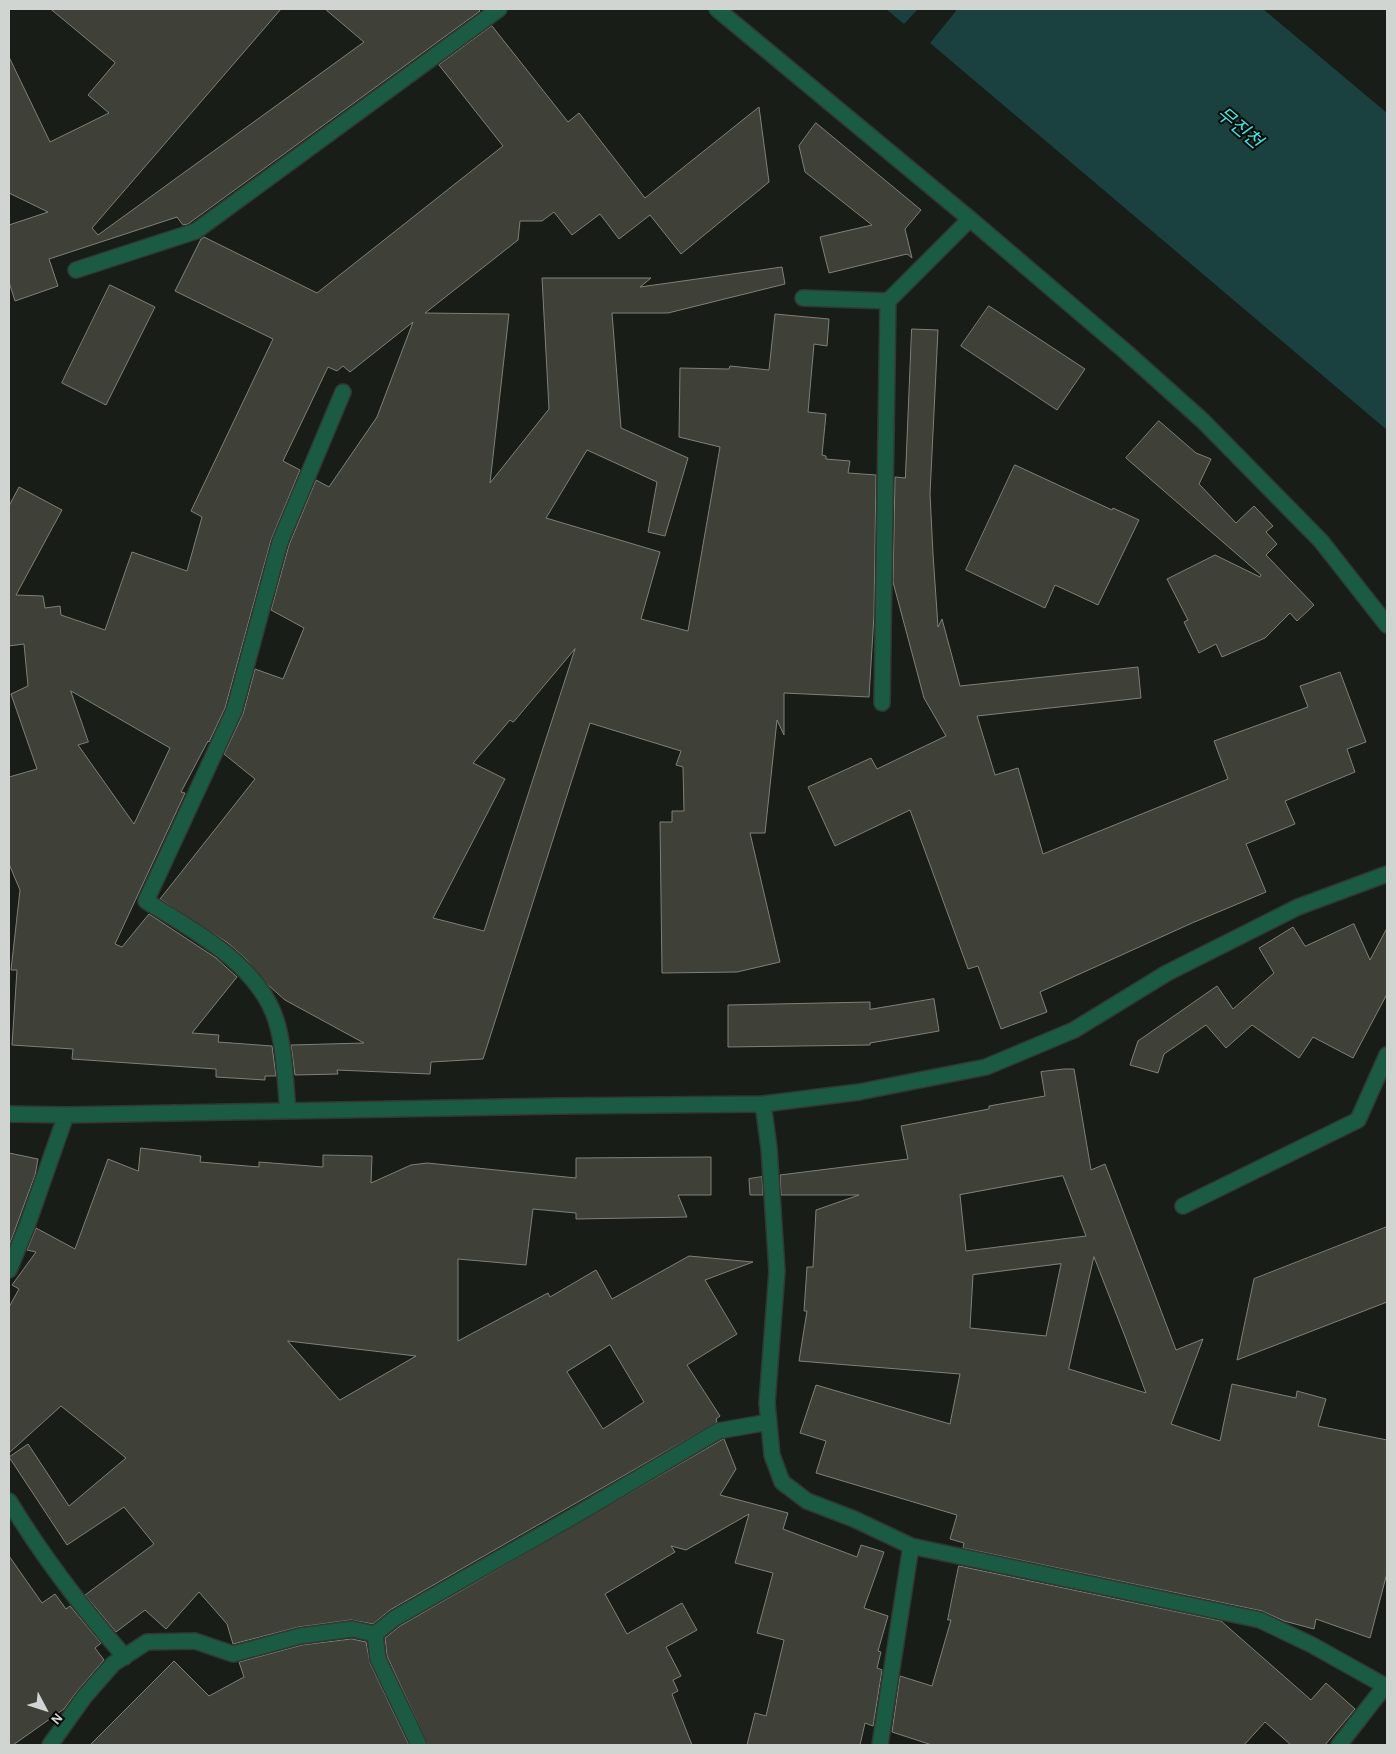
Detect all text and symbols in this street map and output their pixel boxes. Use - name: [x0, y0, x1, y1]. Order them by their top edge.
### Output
- water label: 무진천: [1212, 102, 1266, 154]
- north arrow: [20, 1684, 70, 1734]
- text: N: [48, 1710, 65, 1727]

